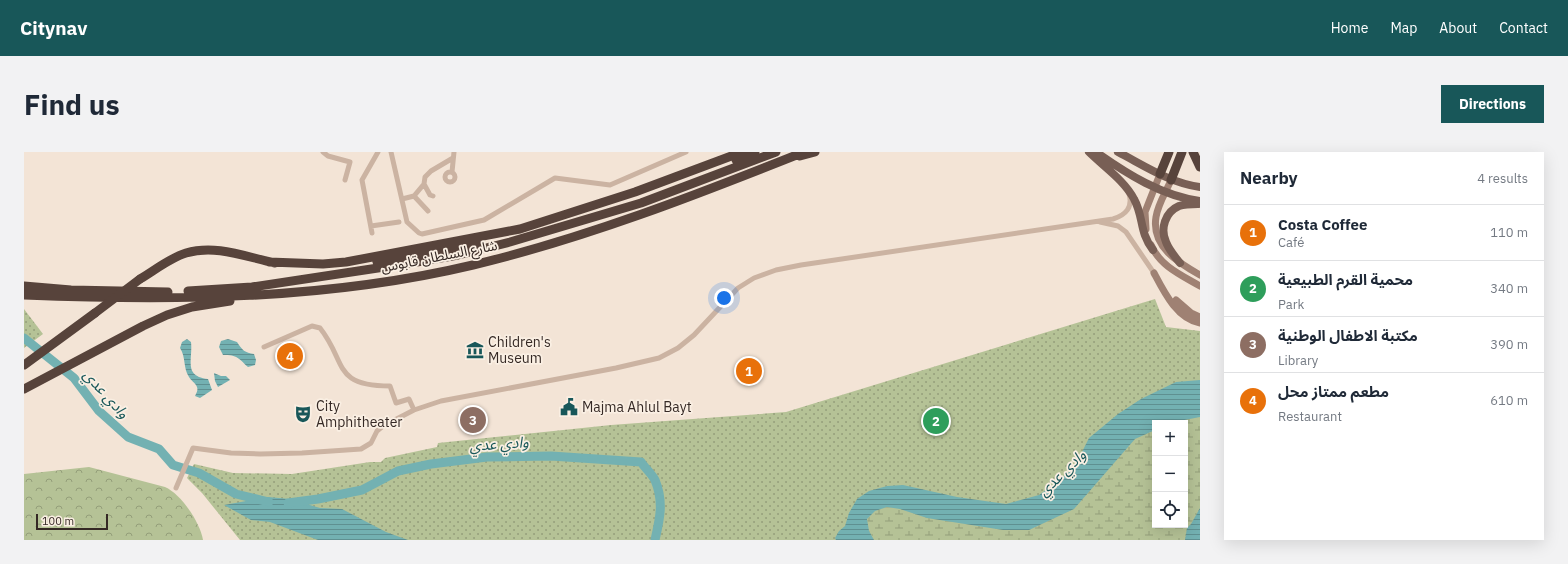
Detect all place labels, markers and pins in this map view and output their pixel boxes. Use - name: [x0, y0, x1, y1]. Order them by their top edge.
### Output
- place label: Children's Museum: [488, 333, 551, 367]
- museum icon: Children's Museum: [465, 340, 485, 360]
- pin: 4: [277, 341, 303, 371]
- pin: 1: [736, 356, 762, 386]
- place label: City Amphitheater: [316, 397, 402, 431]
- public building icon: Majma Ahlul Bayt: [559, 397, 579, 417]
- place label: Majma Ahlul Bayt: [582, 398, 692, 416]
- theatre icon: City Amphitheater: [293, 404, 313, 424]
- pin: 3: [460, 405, 486, 435]
- pin: 2: [923, 406, 949, 436]

